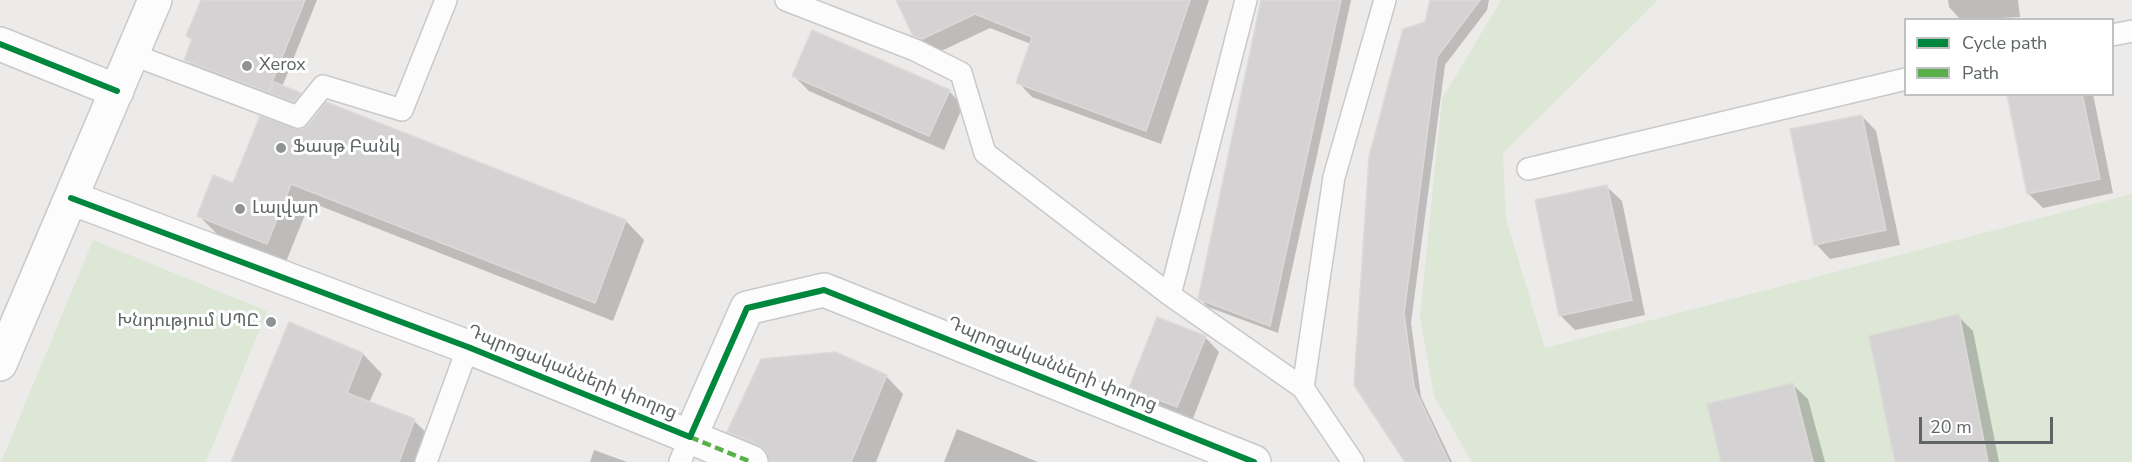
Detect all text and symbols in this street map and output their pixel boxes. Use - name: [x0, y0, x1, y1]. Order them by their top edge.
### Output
- legend: [1904, 18, 2114, 96]
- text: Cycle path: [1962, 31, 2047, 55]
- place label: Xerox: [259, 55, 306, 77]
- marker: Xerox: [240, 59, 254, 73]
- text: Path: [1962, 61, 1999, 85]
- place label: Ֆասթ Բանկ: [293, 137, 400, 159]
- marker: Ֆասթ Բանկ: [274, 141, 288, 155]
- place label: Լալվար: [252, 198, 319, 220]
- marker: Լալվար: [233, 202, 247, 216]
- place label: Խնդությում ՍՊԸ: [117, 311, 259, 333]
- street label: Դպրոցականների փողոց: [944, 313, 1160, 417]
- marker: Խնդությում ՍՊԸ: [264, 315, 278, 329]
- street label: Դպրոցականների փողոց: [464, 321, 680, 425]
- scale bar: [1922, 405, 2056, 443]
- text: 20 m: [1930, 415, 1972, 439]

